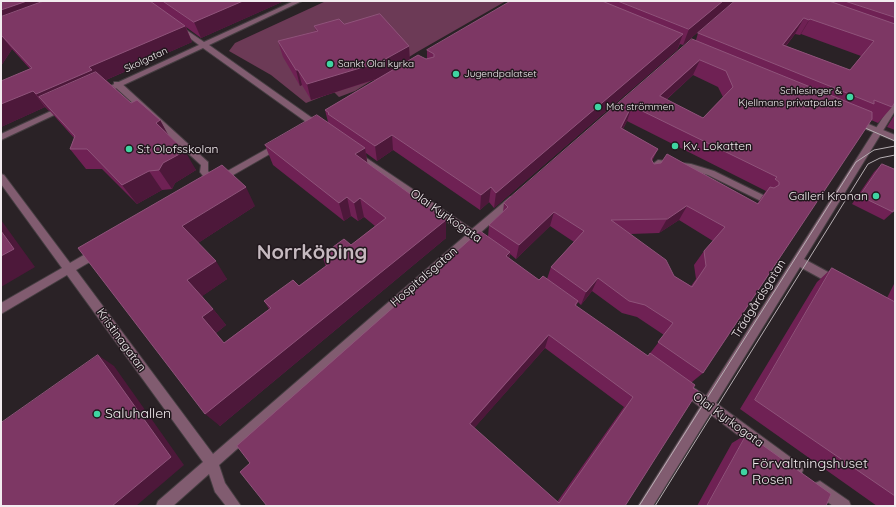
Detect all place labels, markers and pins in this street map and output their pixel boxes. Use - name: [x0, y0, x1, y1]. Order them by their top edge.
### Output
- place label: Sankt Olai kyrka: [338, 58, 414, 70]
- marker: Sankt Olai kyrka: [325, 59, 335, 69]
- place label: Jugendpalatset: [464, 68, 537, 80]
- marker: Jugendpalatset: [451, 69, 461, 79]
- place label: Schlesinger & Kjellmans privatpalats: [738, 85, 842, 108]
- marker: Schlesinger & Kjellmans privatpalats: [845, 92, 855, 102]
- place label: Mot strömmen: [606, 101, 674, 113]
- marker: Mot strömmen: [593, 102, 603, 112]
- place label: Kv. Lokatten: [683, 139, 752, 153]
- marker: Kv. Lokatten: [670, 141, 680, 151]
- place label: S:t Olofsskolan: [137, 142, 218, 156]
- marker: S:t Olofsskolan: [124, 144, 134, 154]
- place label: Galleri Kronan: [789, 189, 868, 203]
- marker: Galleri Kronan: [871, 191, 881, 201]
- place label: Saluhallen: [105, 406, 171, 422]
- marker: Saluhallen: [92, 409, 102, 419]
- place label: Förvaltningshuset Rosen: [752, 456, 868, 488]
- marker: Förvaltningshuset Rosen: [739, 467, 749, 477]

